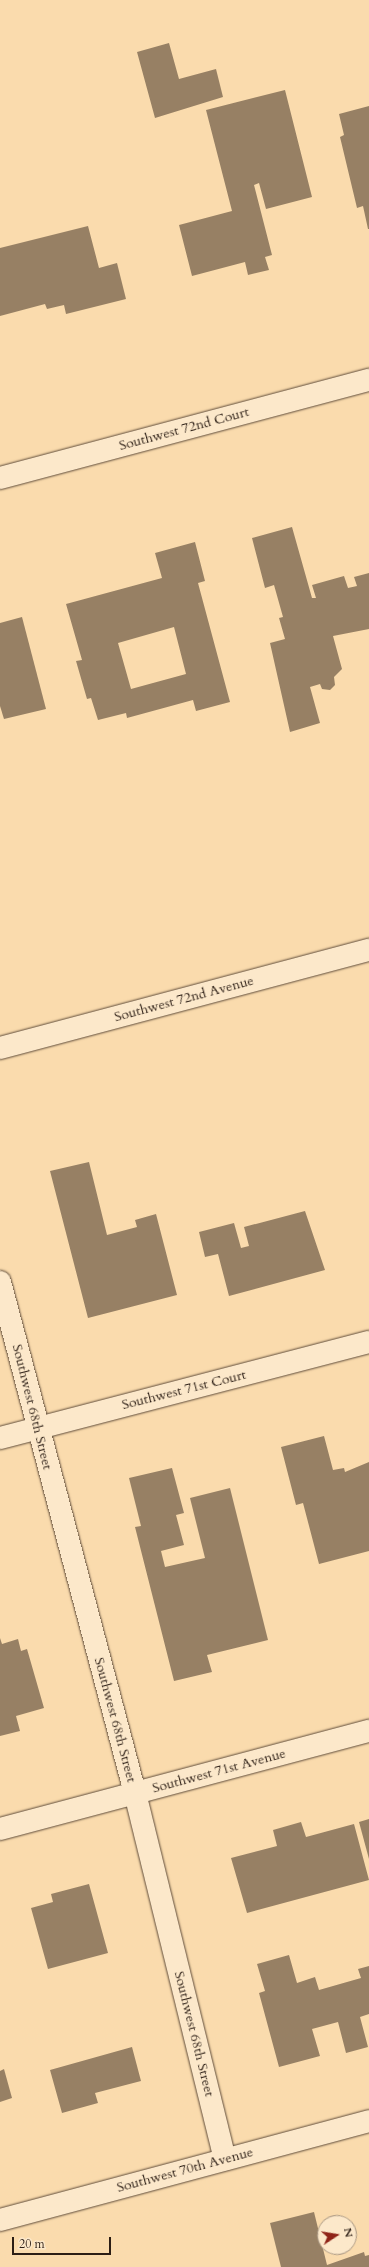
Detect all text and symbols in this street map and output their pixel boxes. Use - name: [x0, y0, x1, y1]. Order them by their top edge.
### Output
- street label: Southwest 72nd Court: [117, 404, 251, 454]
- street label: Southwest 72nd Avenue: [112, 972, 256, 1026]
- street label: Southwest 68th Street: [8, 1343, 56, 1471]
- street label: Southwest 71st Court: [120, 1366, 248, 1414]
- street label: Southwest 68th Street: [90, 1656, 140, 1784]
- street label: Southwest 71st Avenue: [150, 1745, 288, 1797]
- street label: Southwest 68th Street: [170, 1970, 218, 2098]
- street label: Southwest 70th Avenue: [115, 2144, 255, 2196]
- north arrow: [317, 2215, 357, 2255]
- text: N: [340, 2226, 357, 2239]
- scale bar: [14, 2229, 113, 2255]
- text: 20 m: [19, 2236, 45, 2252]

